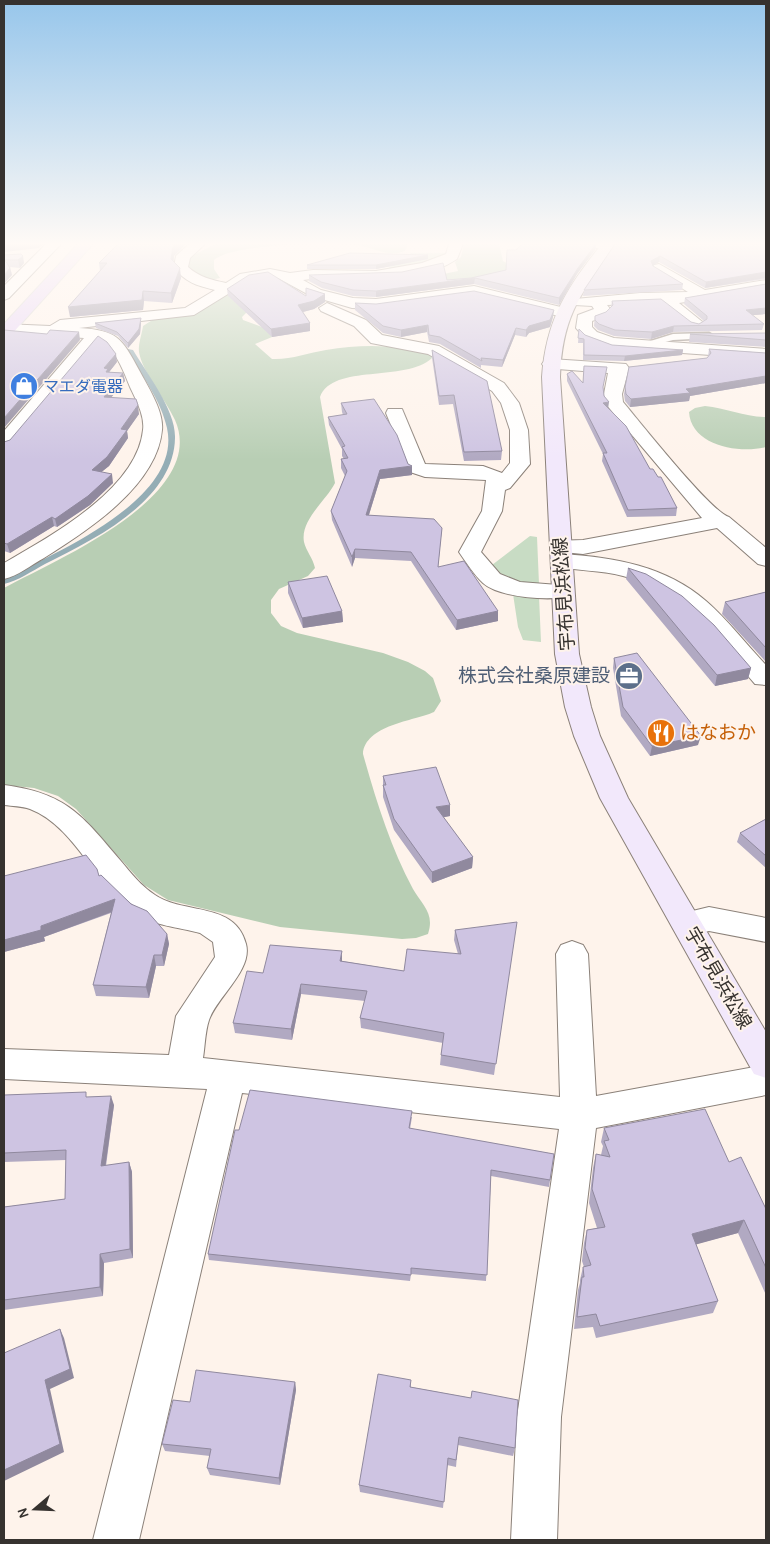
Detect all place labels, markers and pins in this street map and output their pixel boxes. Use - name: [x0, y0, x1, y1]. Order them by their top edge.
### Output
- shop icon: マエダ電器: [9, 371, 39, 401]
- place label: マエダ電器: [43, 377, 123, 396]
- office icon: 株式会社桑原建設: [614, 661, 644, 691]
- place label: 株式会社桑原建設: [458, 665, 610, 687]
- restaurant icon: はなおか: [646, 718, 676, 748]
- place label: はなおか: [680, 722, 756, 744]

